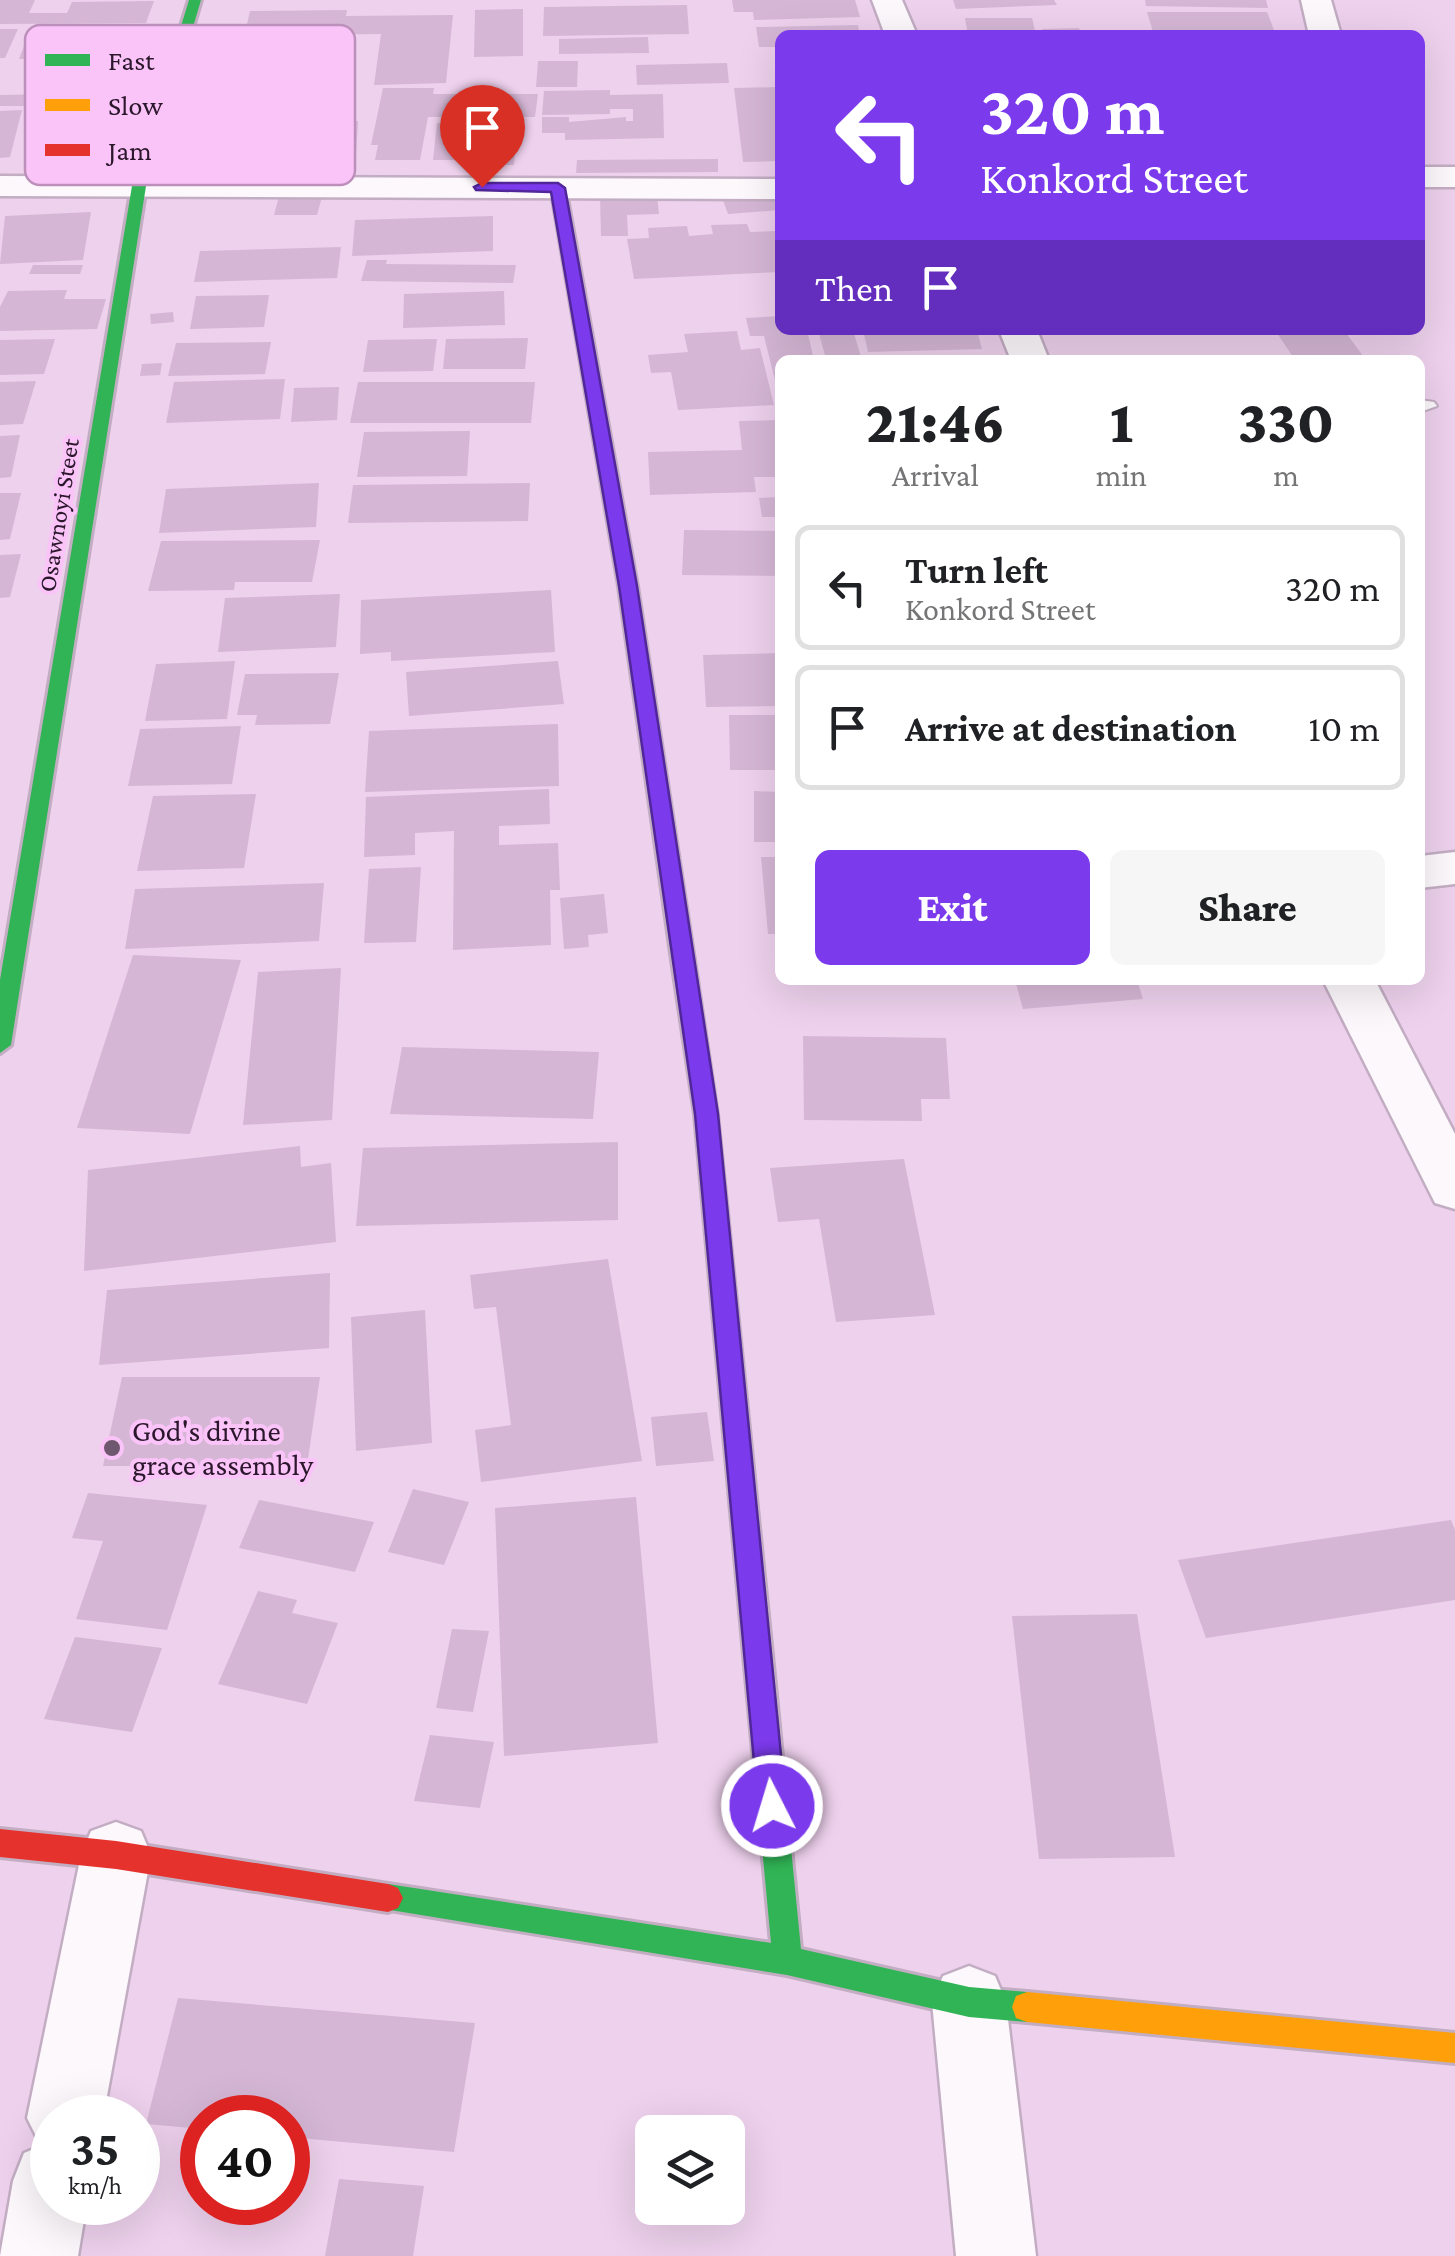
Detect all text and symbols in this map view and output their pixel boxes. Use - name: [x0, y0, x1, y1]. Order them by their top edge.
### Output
- legend: [25, 25, 355, 185]
- text: Fast: [108, 45, 155, 76]
- icon: left: [815, 70, 945, 200]
- text: 320 m: [980, 71, 1164, 149]
- pin: [440, 85, 525, 188]
- text: Slow: [108, 90, 163, 121]
- icon: arrive: [455, 100, 510, 155]
- text: Jam: [105, 135, 152, 166]
- text: Konkord Street: [980, 153, 1248, 203]
- icon: arrive: [913, 260, 968, 315]
- text: Then: [815, 267, 893, 309]
- text: 21:46: [866, 388, 1005, 455]
- text: 1: [1110, 388, 1133, 455]
- text: 330: [1238, 388, 1334, 455]
- street label: Osawnoyi Steet: [33, 436, 85, 594]
- text: Arrival: [892, 457, 979, 493]
- text: min: [1096, 457, 1147, 493]
- text: m: [1273, 457, 1299, 493]
- text: Turn left: [905, 549, 1048, 591]
- icon: left: [820, 560, 875, 615]
- text: 320 m: [1285, 567, 1380, 609]
- text: Konkord Street: [905, 591, 1096, 627]
- icon: arrive: [820, 700, 875, 755]
- text: Arrive at destination: [905, 707, 1237, 749]
- text: 10 m: [1308, 707, 1380, 749]
- button: Exit: [815, 850, 1090, 965]
- button: Share: [1110, 850, 1385, 965]
- place label: God's divine grace assembly: [132, 1414, 314, 1482]
- marker: God's divine grace assembly: [101, 1437, 123, 1459]
- position arrow: [720, 1754, 824, 1858]
- speed limit sign: 40: [180, 2095, 310, 2225]
- map controls: [635, 2115, 745, 2225]
- button: layers: [635, 2115, 745, 2225]
- text: 35: [71, 2120, 119, 2176]
- text: km/h: [68, 2172, 122, 2199]

